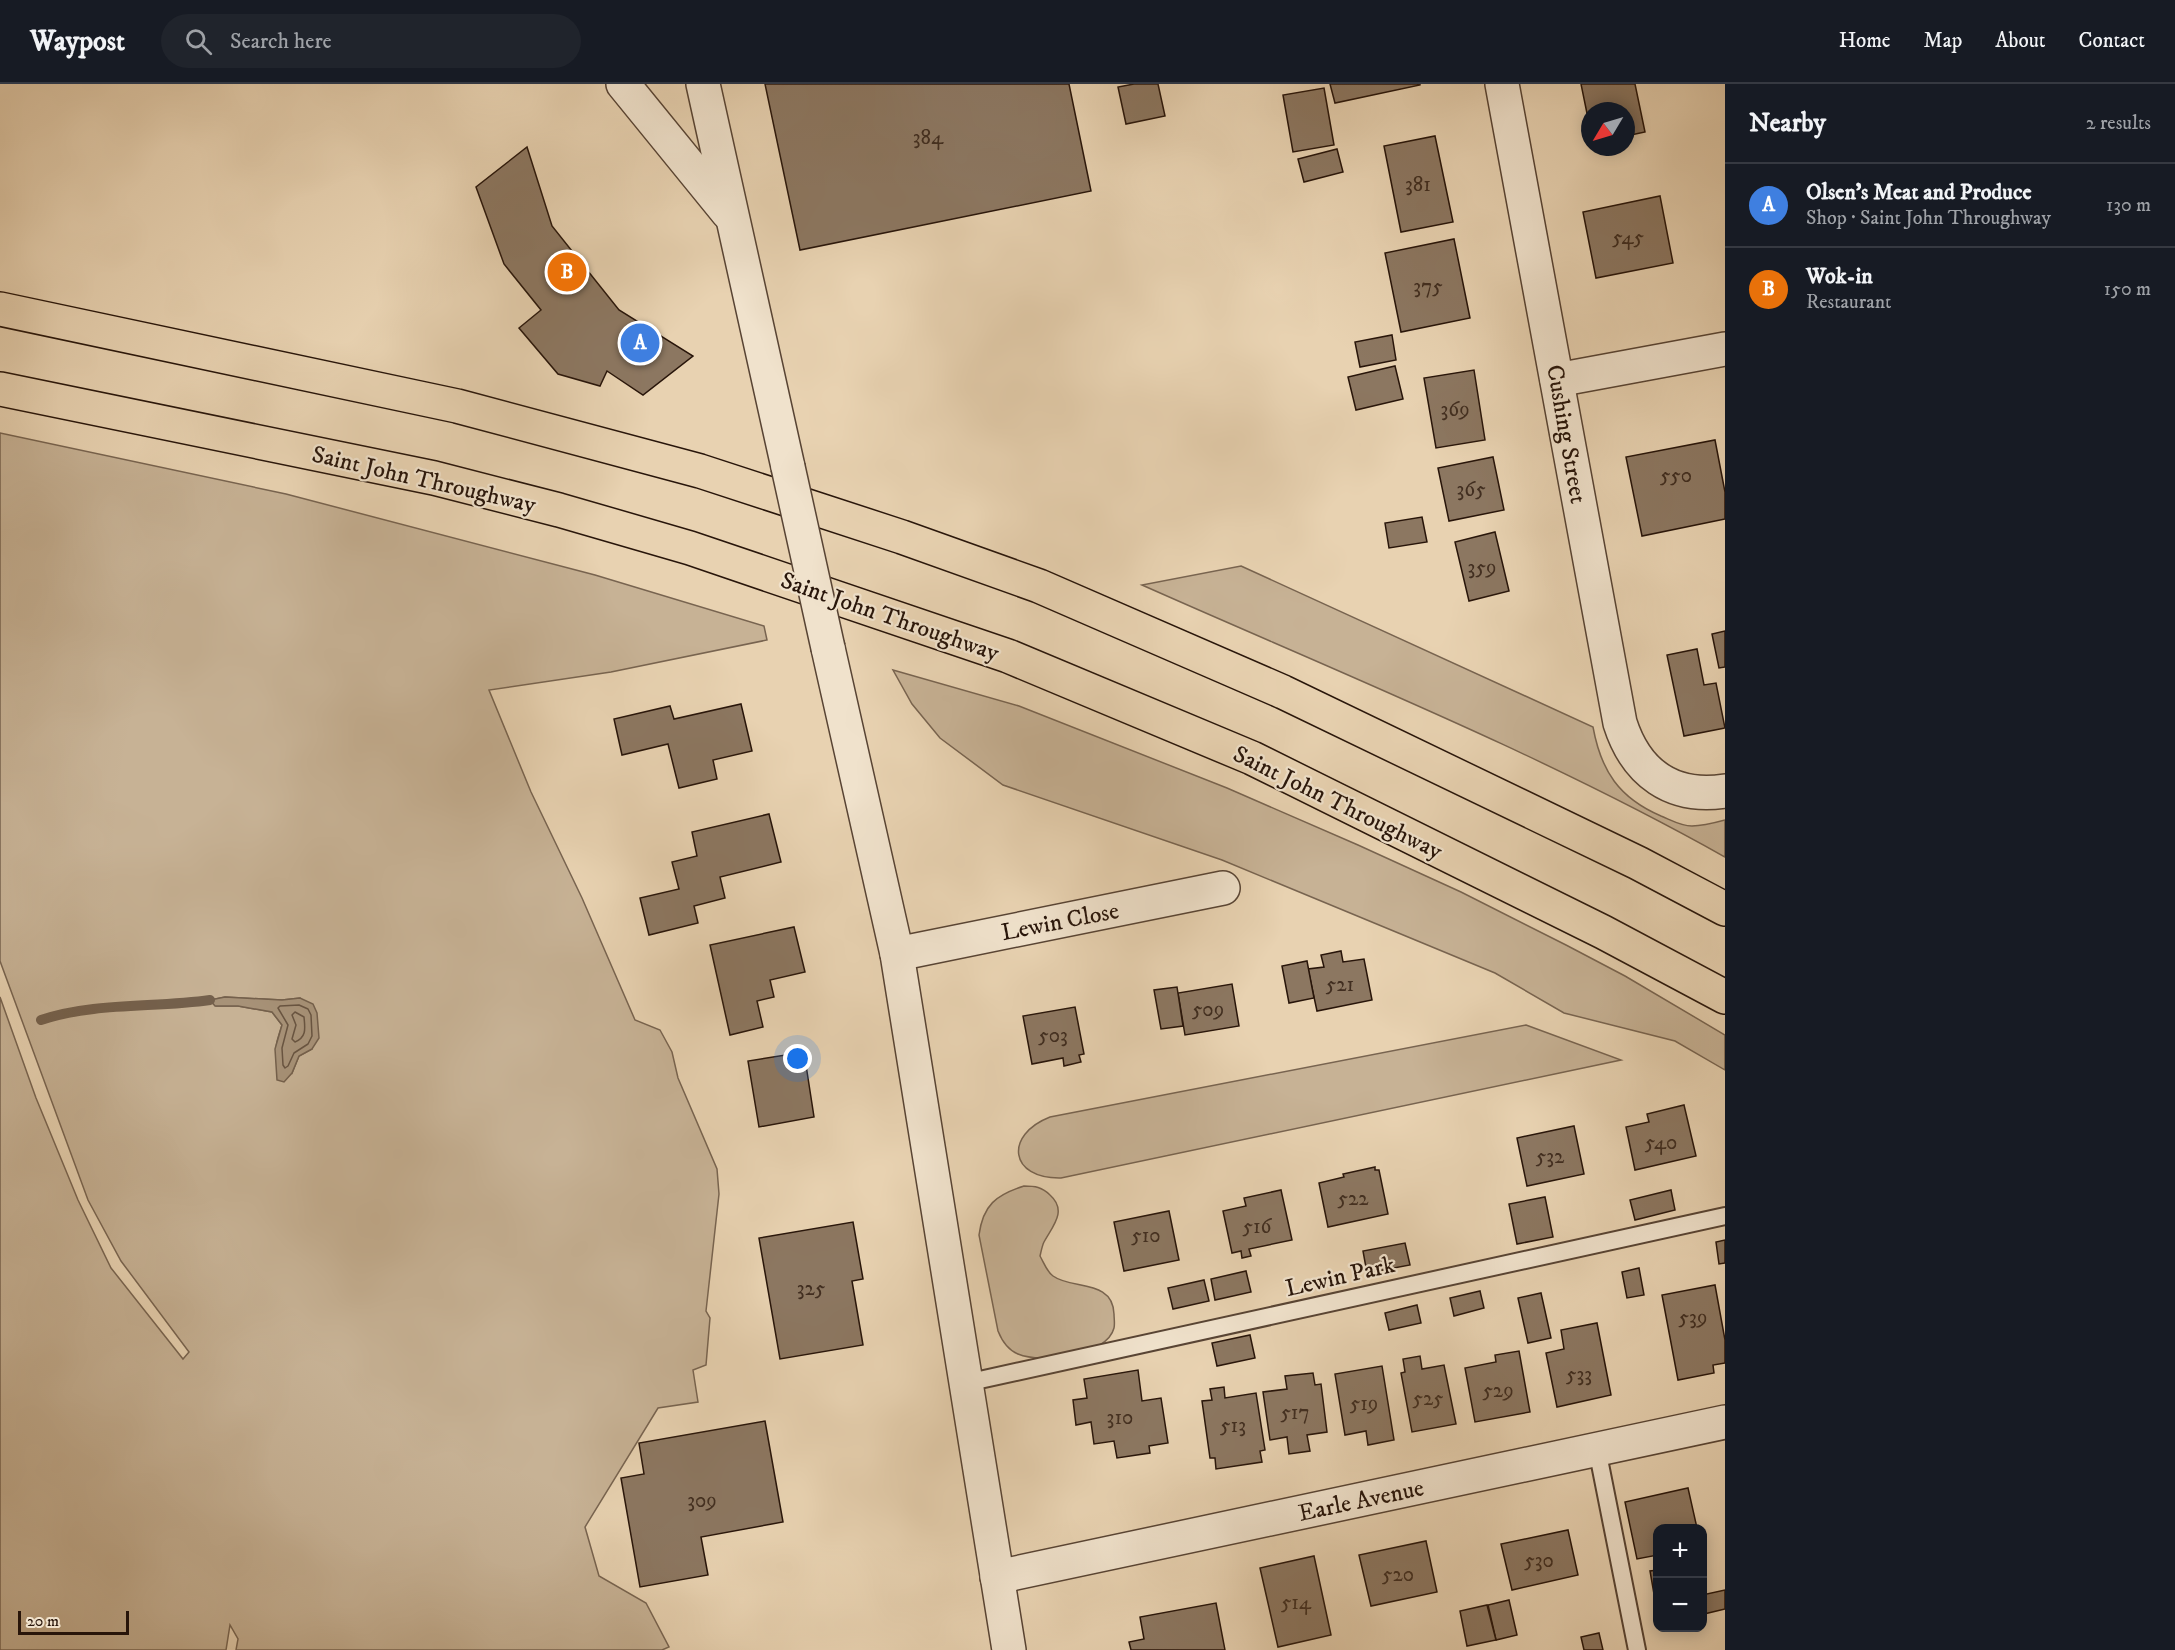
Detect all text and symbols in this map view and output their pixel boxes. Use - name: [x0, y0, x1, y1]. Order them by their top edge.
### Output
- search box: [161, 14, 581, 68]
- text: Waypost: [30, 24, 125, 59]
- icon: search: [182, 25, 215, 58]
- text: Search here: [230, 28, 332, 55]
- text: Home: [1839, 28, 1891, 54]
- text: Map: [1924, 28, 1962, 54]
- text: About: [1995, 28, 2046, 54]
- text: Contact: [2079, 28, 2145, 54]
- north arrow: [1581, 102, 1635, 156]
- text: Nearby: [1749, 107, 1826, 140]
- text: 2 results: [2086, 111, 2151, 136]
- house number: 384: [913, 125, 944, 151]
- house number: 381: [1405, 172, 1431, 198]
- text: Olsen's Meat and Produce: [1806, 179, 2032, 206]
- text: A: [1762, 193, 1775, 218]
- text: 130 m: [2106, 193, 2151, 218]
- text: Shop · Saint John Throughway: [1806, 206, 2051, 231]
- house number: 545: [1612, 225, 1644, 251]
- pin: B: [548, 250, 586, 294]
- text: Wok-in: [1806, 263, 1873, 290]
- house number: 375: [1413, 274, 1443, 300]
- text: B: [1762, 277, 1775, 302]
- text: 150 m: [2104, 277, 2151, 302]
- text: Restaurant: [1806, 290, 1891, 315]
- pin: A: [620, 320, 660, 366]
- street label: Cushing Street: [1539, 362, 1593, 506]
- house number: 369: [1440, 397, 1470, 423]
- street label: Saint John Throughway: [309, 440, 539, 520]
- house number: 550: [1660, 463, 1692, 489]
- house number: 365: [1456, 477, 1486, 503]
- house number: 359: [1468, 555, 1496, 581]
- street label: Saint John Throughway: [777, 565, 1003, 669]
- street label: Saint John Throughway: [1228, 739, 1448, 867]
- street label: Lewin Close: [999, 896, 1122, 948]
- house number: 521: [1326, 972, 1354, 998]
- house number: 509: [1192, 997, 1224, 1023]
- house number: 503: [1038, 1023, 1068, 1049]
- your location: [783, 1044, 812, 1073]
- house number: 540: [1645, 1130, 1677, 1156]
- house number: 532: [1536, 1144, 1565, 1170]
- house number: 522: [1337, 1186, 1369, 1212]
- house number: 516: [1243, 1214, 1273, 1240]
- house number: 510: [1131, 1223, 1161, 1249]
- street label: Lewin Park: [1283, 1250, 1398, 1304]
- house number: 325: [797, 1276, 825, 1302]
- house number: 539: [1679, 1305, 1707, 1331]
- house number: 533: [1566, 1362, 1592, 1388]
- house number: 529: [1482, 1378, 1514, 1404]
- house number: 525: [1412, 1386, 1444, 1412]
- house number: 519: [1350, 1391, 1378, 1417]
- house number: 517: [1280, 1400, 1310, 1426]
- house number: 310: [1107, 1405, 1133, 1431]
- house number: 513: [1220, 1413, 1246, 1439]
- street label: Earle Avenue: [1296, 1473, 1427, 1529]
- house number: 309: [687, 1488, 717, 1514]
- map controls: [1653, 1524, 1707, 1632]
- button: +: [1653, 1524, 1707, 1578]
- house number: 530: [1524, 1548, 1554, 1574]
- house number: 520: [1382, 1562, 1414, 1588]
- button: −: [1653, 1578, 1707, 1632]
- house number: 514: [1281, 1590, 1312, 1616]
- scale bar: [18, 1608, 129, 1636]
- text: 20 m: [27, 1611, 59, 1631]

